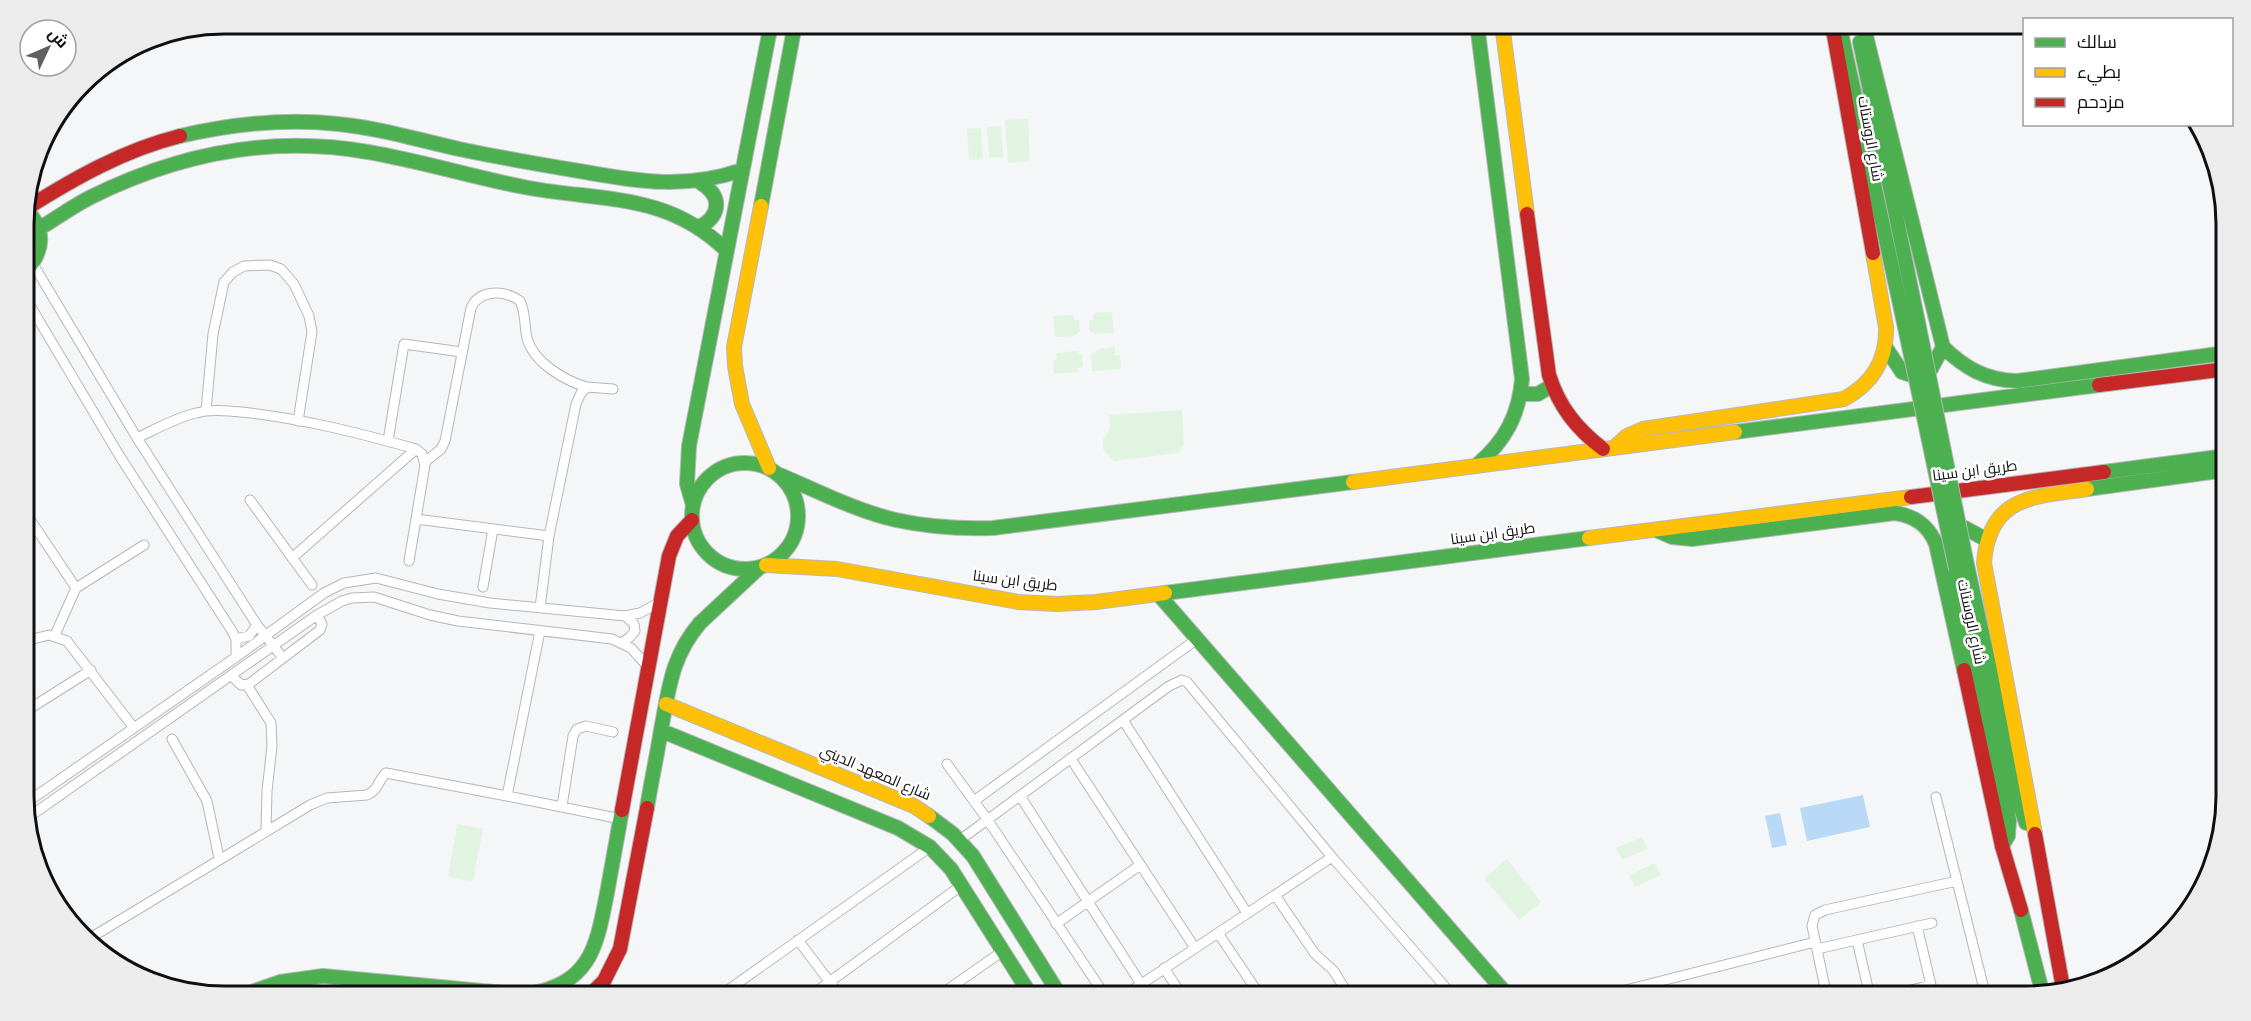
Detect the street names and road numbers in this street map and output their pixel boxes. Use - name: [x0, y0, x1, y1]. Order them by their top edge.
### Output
- street label: شارع الروستات: [1852, 95, 1886, 183]
- street label: طريق ابن سينا: [1931, 457, 2019, 487]
- street label: طريق ابن سينا: [1449, 520, 1537, 550]
- street label: طريق ابن سينا: [971, 567, 1059, 597]
- street label: شارع الروستات: [1952, 578, 1988, 666]
- street label: شارع المعهد الديني: [816, 742, 933, 807]

